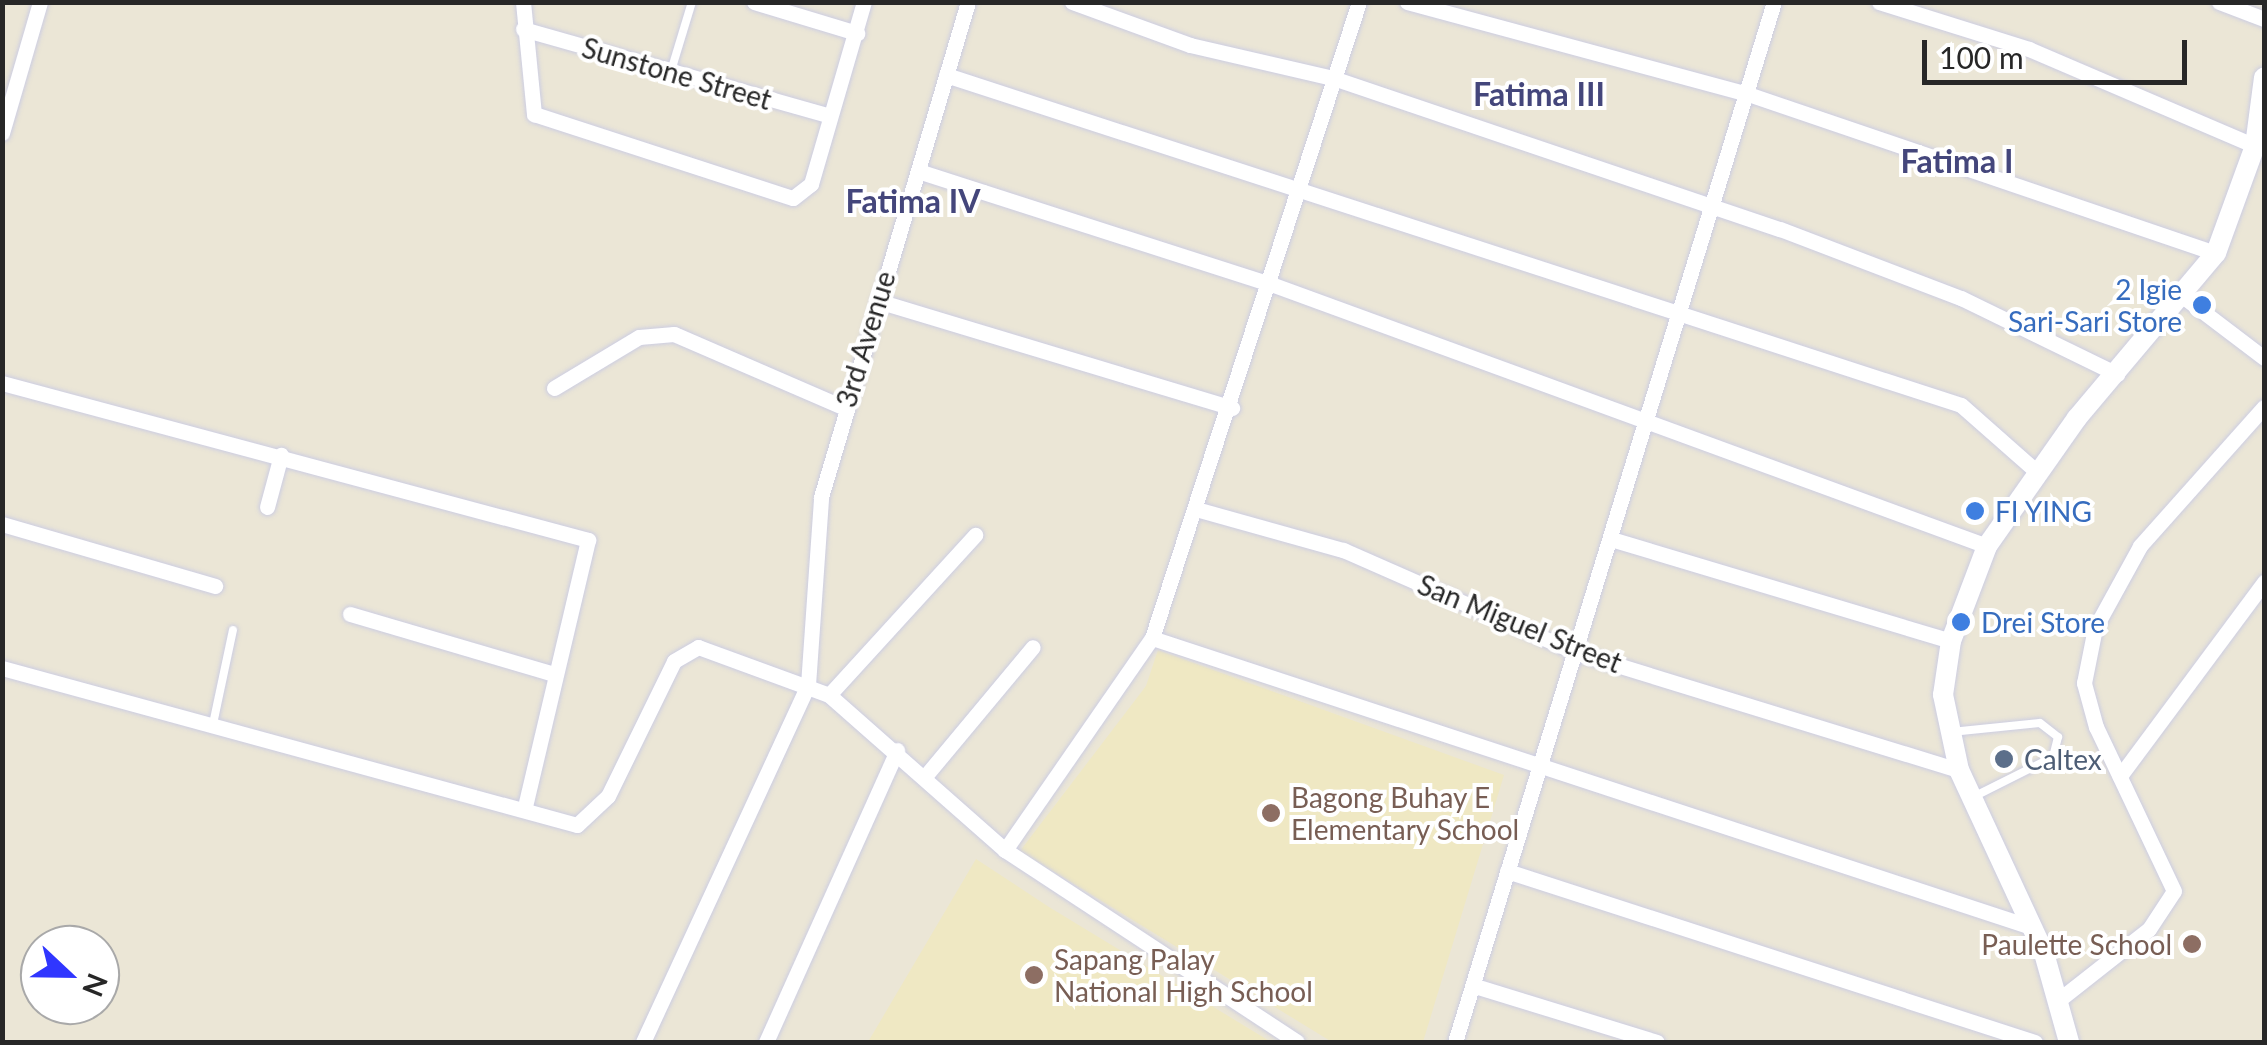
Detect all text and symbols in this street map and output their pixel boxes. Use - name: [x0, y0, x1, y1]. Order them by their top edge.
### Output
- scale bar: [1927, 20, 2192, 82]
- street label: Sunstone Street: [578, 30, 776, 116]
- text: 100 m: [1939, 39, 2024, 75]
- district label: Fatima III: [1473, 75, 1605, 113]
- district label: Fatima I: [1901, 142, 2013, 180]
- district label: Fatima IV: [845, 182, 981, 220]
- street label: 3rd Avenue: [828, 266, 902, 412]
- place label: 2 Igie Sari-Sari Store: [2008, 272, 2182, 338]
- marker: 2 Igie Sari-Sari Store: [2191, 294, 2213, 316]
- place label: FI YING: [1995, 494, 2093, 528]
- marker: FI YING: [1964, 500, 1986, 522]
- street label: San Miguel Street: [1413, 567, 1627, 679]
- place label: Drei Store: [1981, 605, 2105, 639]
- marker: Drei Store: [1950, 611, 1972, 633]
- place label: Caltex: [2024, 742, 2102, 776]
- marker: Caltex: [1993, 748, 2015, 770]
- place label: Bagong Buhay E Elementary School: [1291, 780, 1520, 846]
- marker: Bagong Buhay E Elementary School: [1260, 802, 1282, 824]
- north arrow: [20, 925, 120, 1025]
- place label: Paulette School: [1981, 927, 2172, 961]
- marker: Paulette School: [2181, 933, 2203, 955]
- place label: Sapang Palay National High School: [1054, 942, 1313, 1008]
- marker: Sapang Palay National High School: [1023, 964, 1045, 986]
- text: N: [76, 969, 116, 1002]

